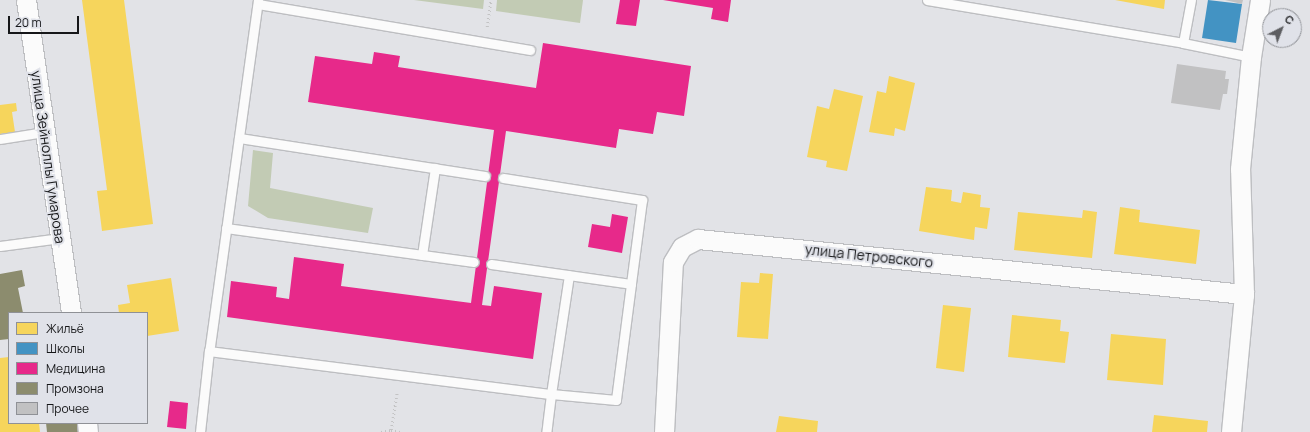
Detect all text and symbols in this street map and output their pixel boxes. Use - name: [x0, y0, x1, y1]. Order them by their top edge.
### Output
- scale bar: [10, 8, 81, 34]
- north arrow: [1262, 8, 1302, 48]
- text: С: [1282, 11, 1298, 28]
- text: 20 m: [15, 14, 42, 31]
- street label: улица Зейноллы Гумарова: [28, 69, 68, 245]
- street label: улица Петровского: [804, 241, 934, 271]
- legend: [8, 312, 148, 424]
- text: Жильё: [46, 320, 84, 337]
- text: Школы: [46, 340, 85, 357]
- text: Медицина: [46, 360, 105, 377]
- text: Промзона: [46, 380, 104, 397]
- text: Прочее: [46, 400, 89, 417]

